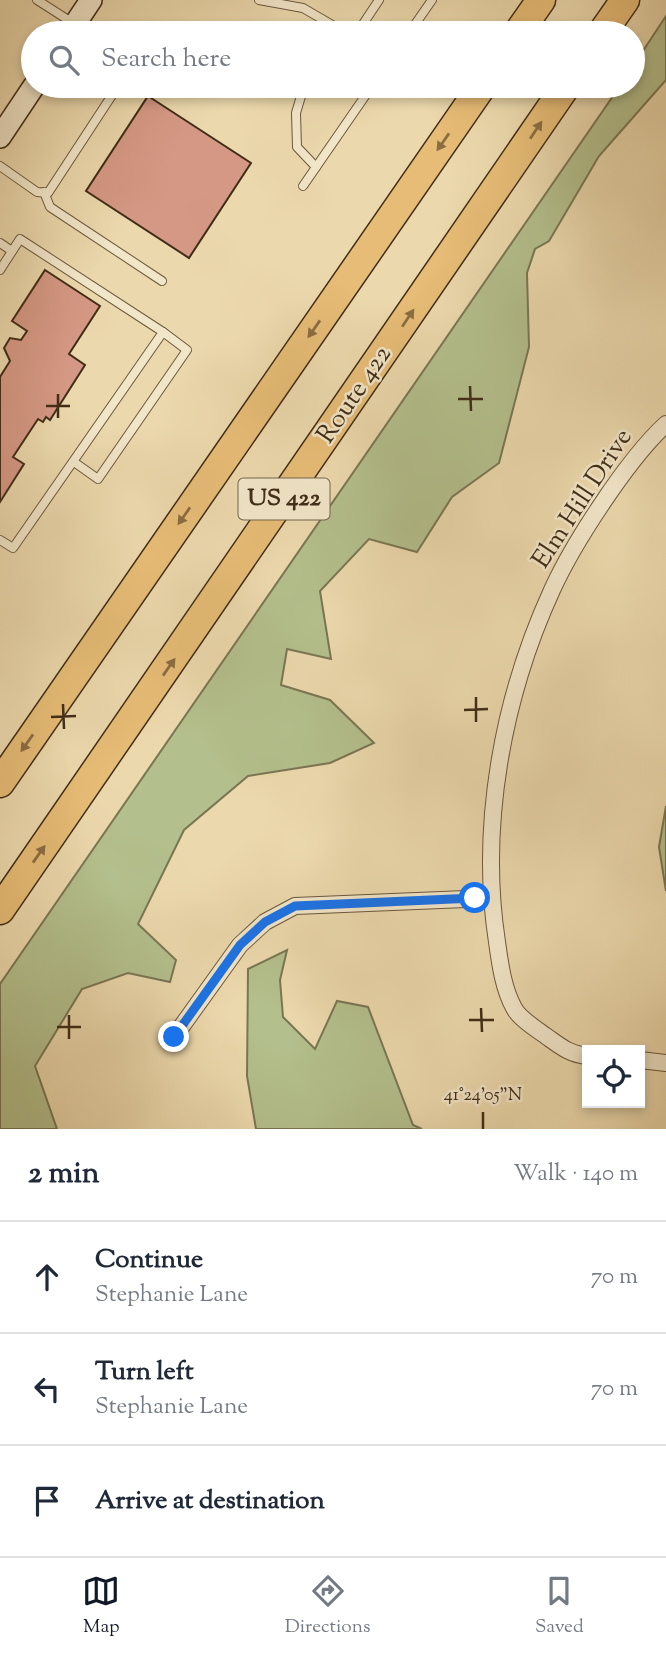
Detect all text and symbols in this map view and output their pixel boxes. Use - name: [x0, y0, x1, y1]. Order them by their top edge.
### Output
- search box: [21, 21, 645, 98]
- icon: search: [45, 41, 83, 79]
- text: Search here: [101, 41, 231, 78]
- one-way arrow: [529, 121, 543, 139]
- one-way arrow: [436, 133, 450, 151]
- one-way arrow: [401, 309, 415, 327]
- one-way arrow: [307, 320, 321, 338]
- street label: Route 422: [309, 339, 401, 451]
- street label: Elm Hill Drive: [524, 422, 642, 576]
- road number: US 422: [238, 478, 330, 520]
- one-way arrow: [177, 507, 191, 525]
- one-way arrow: [162, 658, 176, 676]
- one-way arrow: [20, 734, 34, 752]
- one-way arrow: [32, 845, 46, 863]
- route start: [459, 882, 490, 913]
- route end: [158, 1021, 189, 1052]
- map controls: [582, 1045, 645, 1108]
- button: locate: [582, 1045, 645, 1108]
- text: 41°24'05"N: [444, 1083, 522, 1109]
- text: 2 min: [28, 1153, 100, 1196]
- text: Walk · 140 m: [513, 1158, 638, 1191]
- text: Continue: [95, 1242, 203, 1279]
- icon: ahead: [28, 1258, 66, 1296]
- text: 70 m: [591, 1261, 638, 1294]
- text: Stephanie Lane: [95, 1279, 248, 1312]
- text: Turn left: [95, 1354, 194, 1391]
- icon: left: [28, 1370, 66, 1408]
- text: 70 m: [591, 1373, 638, 1406]
- text: Stephanie Lane: [95, 1391, 248, 1424]
- icon: arrive: [28, 1482, 66, 1520]
- text: Arrive at destination: [95, 1483, 325, 1520]
- tab: Map: [82, 1572, 120, 1641]
- tab: Directions: [285, 1572, 370, 1641]
- tab: Saved: [535, 1572, 584, 1641]

